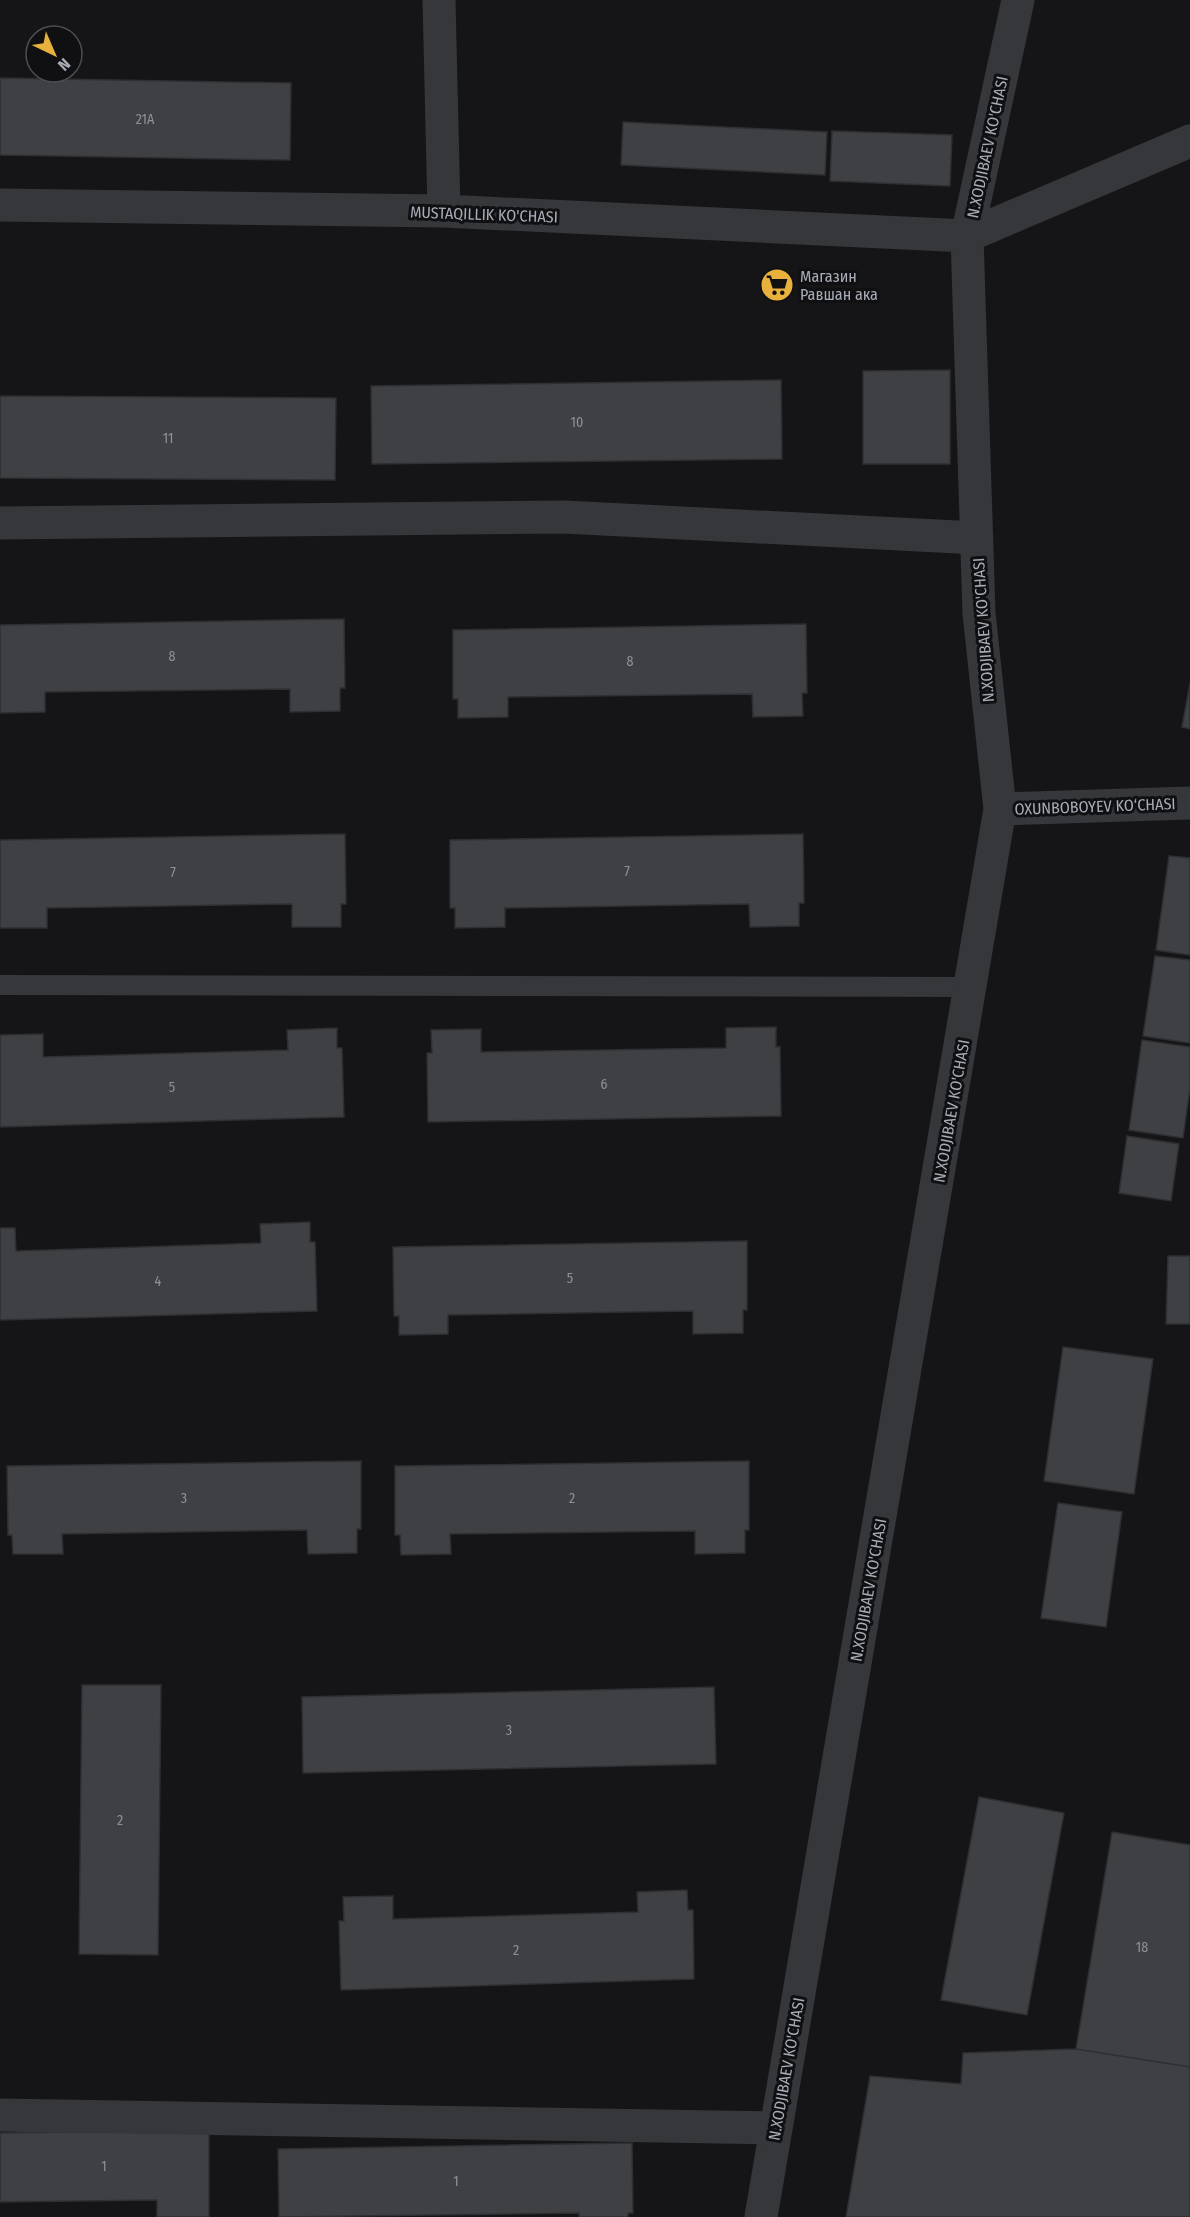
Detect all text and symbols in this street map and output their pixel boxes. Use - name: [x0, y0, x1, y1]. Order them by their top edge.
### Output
- north arrow: [24, 24, 84, 84]
- text: N: [54, 54, 74, 75]
- street label: N.XODJIBAEV KO'CHASI: [963, 74, 1012, 220]
- house number: 21A: [136, 111, 155, 128]
- street label: MUSTAQILLIK KO'CHASI: [410, 202, 558, 227]
- supermarket icon: Магазин Равшан ака: [759, 267, 795, 303]
- place label: Магазин Равшан ака: [800, 267, 878, 304]
- house number: 10: [571, 414, 583, 431]
- house number: 11: [163, 430, 173, 447]
- street label: N.XODJIBAEV KO'CHASI: [969, 557, 998, 703]
- house number: 8: [169, 648, 176, 665]
- house number: 8: [627, 653, 634, 670]
- street label: OXUNBOBOYEV KO‘CHASI: [1014, 794, 1176, 819]
- house number: 7: [624, 863, 630, 880]
- house number: 7: [170, 864, 176, 881]
- street label: N.XODJIBAEV KO'CHASI: [930, 1038, 973, 1184]
- house number: 6: [601, 1076, 608, 1093]
- house number: 5: [169, 1079, 175, 1096]
- house number: 5: [567, 1270, 573, 1287]
- house number: 4: [155, 1273, 162, 1290]
- house number: 3: [181, 1490, 187, 1507]
- house number: 2: [569, 1490, 575, 1507]
- street label: N.XODJIBAEV KO'CHASI: [847, 1517, 890, 1663]
- house number: 3: [506, 1722, 512, 1739]
- house number: 2: [117, 1812, 123, 1829]
- house number: 18: [1136, 1939, 1148, 1956]
- house number: 2: [513, 1942, 519, 1959]
- street label: N.XODJIBAEV KO'CHASI: [765, 1996, 808, 2142]
- house number: 1: [101, 2158, 107, 2175]
- house number: 1: [453, 2173, 459, 2190]

